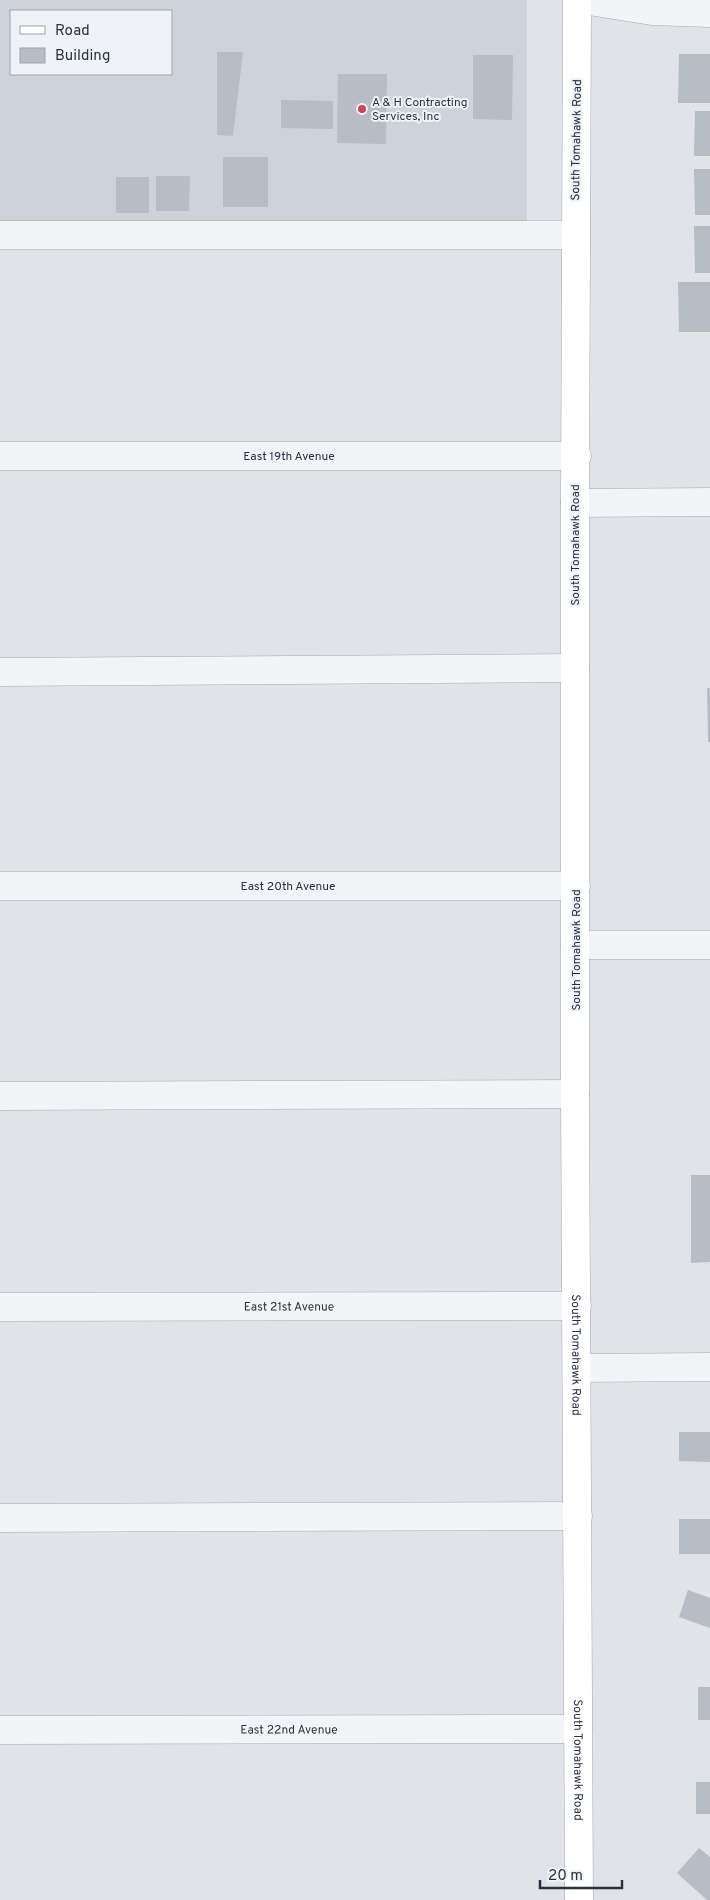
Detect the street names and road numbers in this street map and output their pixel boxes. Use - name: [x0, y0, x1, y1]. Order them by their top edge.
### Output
- street label: South Tomahawk Road: [568, 79, 586, 201]
- street label: East 19th Avenue: [243, 449, 335, 465]
- street label: South Tomahawk Road: [568, 484, 584, 606]
- street label: East 20th Avenue: [241, 879, 336, 895]
- street label: South Tomahawk Road: [569, 889, 585, 1011]
- street label: South Tomahawk Road: [567, 1294, 584, 1416]
- street label: East 21st Avenue: [244, 1299, 334, 1316]
- street label: South Tomahawk Road: [569, 1699, 586, 1821]
- street label: East 22nd Avenue: [240, 1722, 338, 1739]

